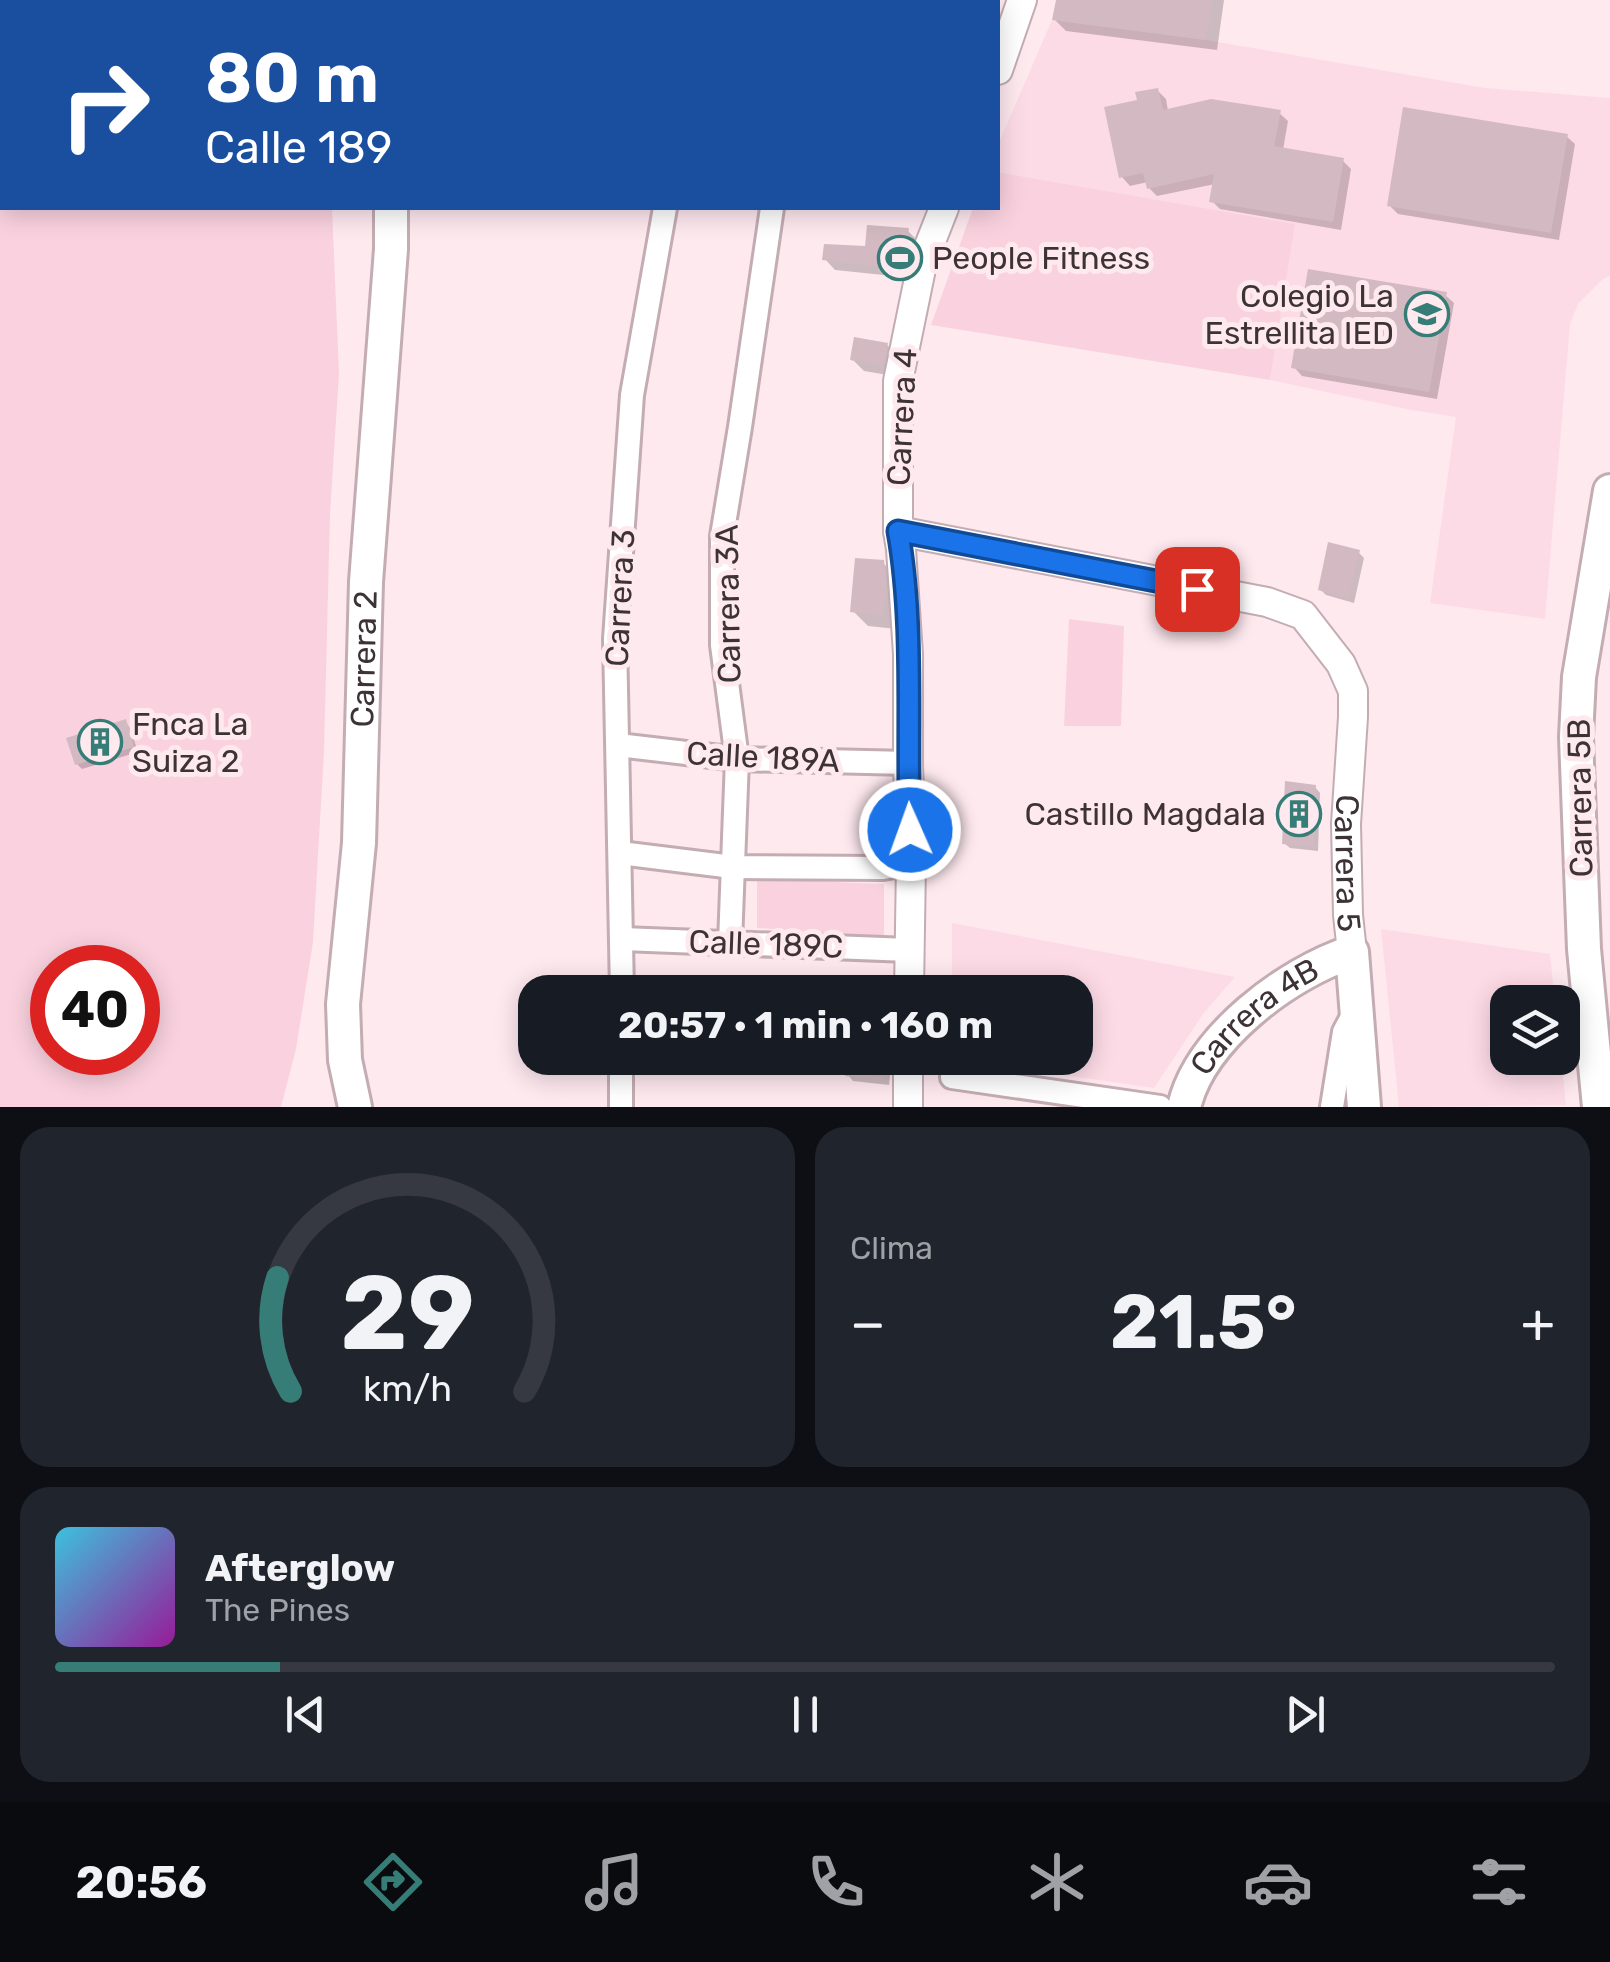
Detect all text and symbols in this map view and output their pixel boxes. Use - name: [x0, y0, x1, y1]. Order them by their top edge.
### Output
- text: 80 m: [205, 37, 379, 120]
- icon: right: [40, 40, 170, 170]
- text: Calle 189: [205, 121, 392, 174]
- sports icon: People Fitness: [877, 235, 923, 281]
- place label: People Fitness: [932, 239, 1150, 277]
- place label: Colegio La Estrellita IED: [1205, 277, 1394, 352]
- school or university icon: Colegio La Estrellita IED: [1404, 291, 1450, 337]
- street label: Carrera 4: [879, 347, 925, 487]
- street label: Carrera 3A: [708, 524, 748, 684]
- street label: Carrera 3: [597, 528, 643, 668]
- pin: [1155, 547, 1240, 632]
- icon: arrive: [1170, 562, 1225, 617]
- street label: Carrera 2: [343, 590, 385, 728]
- place label: Fnca La Suiza 2: [132, 705, 248, 780]
- street label: Carrera 5B: [1560, 718, 1600, 878]
- building icon: Fnca La Suiza 2: [77, 719, 123, 765]
- street label: Calle 189A: [685, 734, 841, 780]
- position arrow: [858, 778, 962, 882]
- building icon: Castillo Magdala: [1276, 791, 1322, 837]
- street label: Carrera 5: [1327, 793, 1369, 934]
- place label: Castillo Magdala: [1024, 795, 1266, 833]
- street label: Calle 189C: [688, 922, 844, 966]
- speed limit sign: 40: [30, 945, 160, 1075]
- street label: Carrera 4B: [1182, 950, 1325, 1082]
- map controls: [1490, 985, 1580, 1075]
- button: layers: [1490, 985, 1580, 1075]
- text: 20:57 · 1 min · 160 m: [618, 1002, 993, 1048]
- text: Clima: [850, 1229, 933, 1267]
- text: 29: [340, 1252, 475, 1375]
- text: 21.5°: [1110, 1278, 1297, 1367]
- text: −: [850, 1291, 886, 1356]
- text: +: [1521, 1291, 1555, 1356]
- text: km/h: [363, 1368, 452, 1410]
- text: Afterglow: [205, 1545, 395, 1591]
- text: The Pines: [205, 1591, 350, 1629]
- icon: previous: [278, 1687, 333, 1742]
- icon: pause: [778, 1687, 833, 1742]
- icon: next: [1278, 1687, 1333, 1742]
- icon: directions: [358, 1847, 428, 1917]
- icon: music: [579, 1847, 649, 1917]
- icon: phone: [801, 1847, 871, 1917]
- icon: climate: [1022, 1847, 1092, 1917]
- icon: car: [1243, 1847, 1313, 1917]
- icon: filters: [1464, 1847, 1534, 1917]
- text: 20:56: [76, 1856, 207, 1909]

